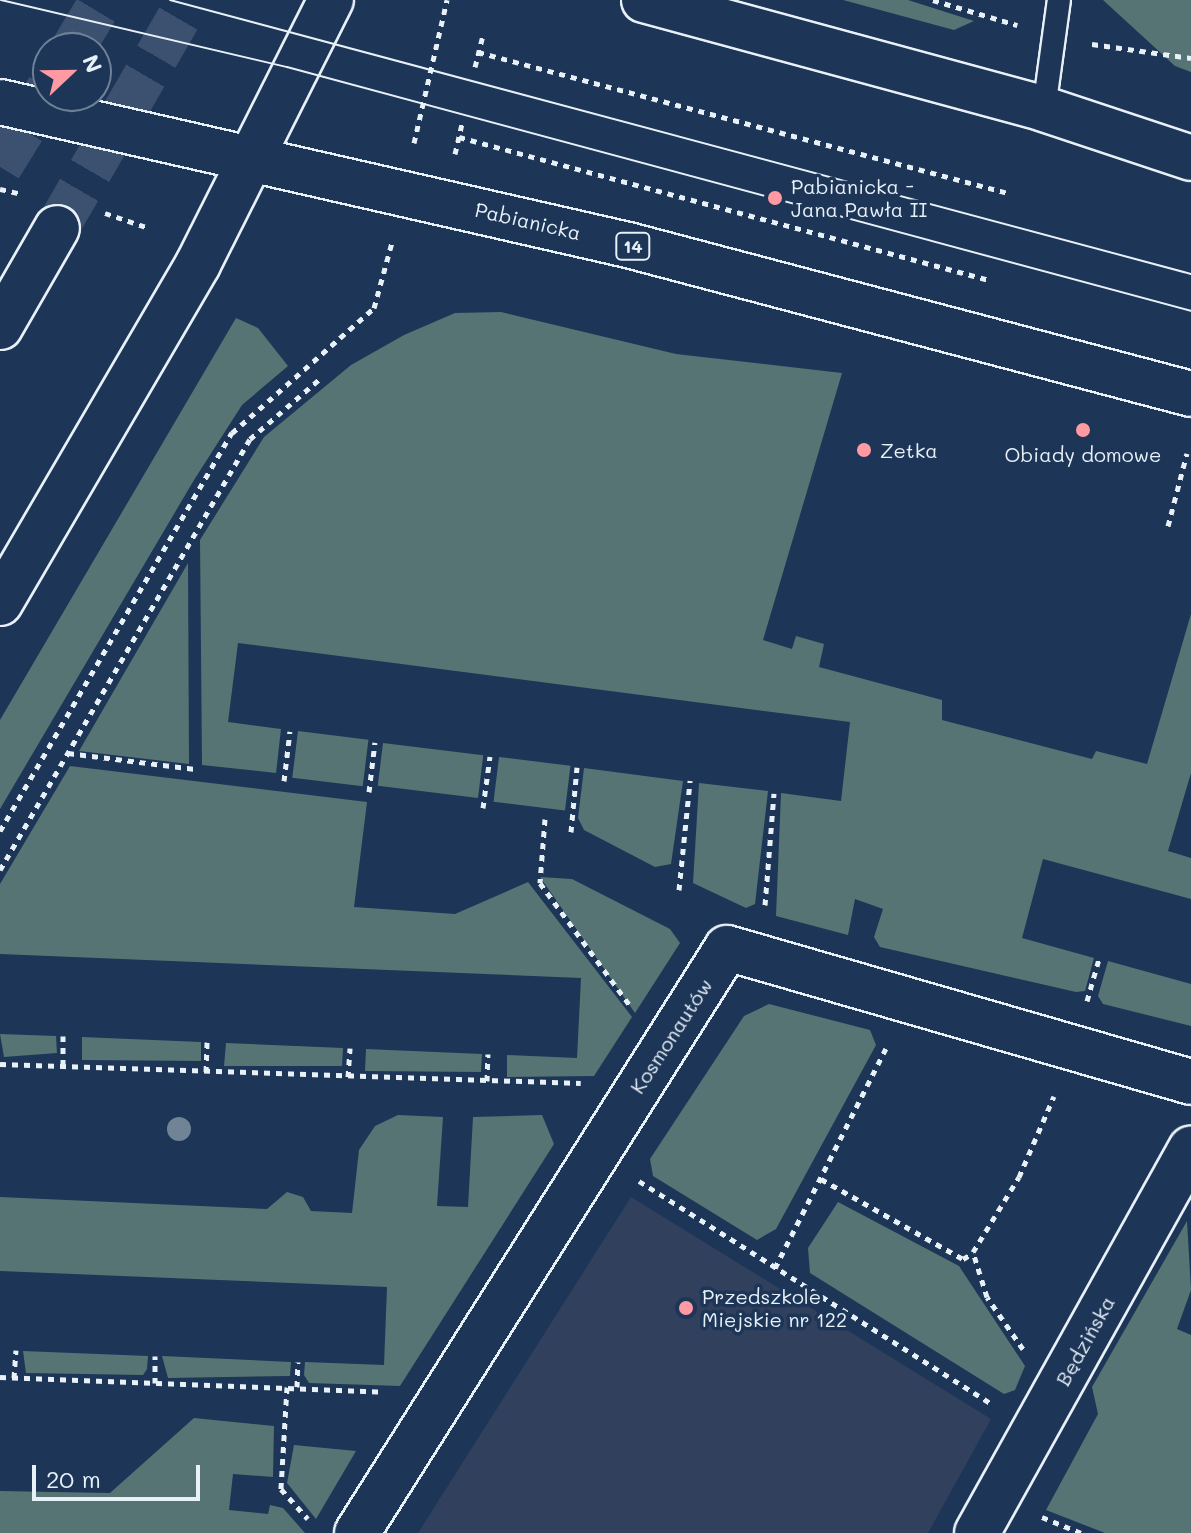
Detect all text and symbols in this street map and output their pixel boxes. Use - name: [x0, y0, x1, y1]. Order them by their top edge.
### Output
- north arrow: [32, 32, 112, 112]
- text: N: [76, 50, 109, 77]
- place label: Pabianicka - Jana Pawła II: [791, 174, 927, 221]
- marker: Pabianicka - Jana Pawła II: [766, 189, 784, 207]
- street label: Pabianicka: [473, 197, 583, 245]
- road number: 14: [615, 232, 651, 260]
- marker: Obiady domowe: [1074, 421, 1092, 439]
- place label: Zetka: [880, 438, 938, 462]
- marker: Zetka: [855, 441, 873, 459]
- place label: Obiady domowe: [1005, 442, 1161, 466]
- street label: Kosmonautów: [625, 974, 717, 1098]
- place label: Przedszkole Miejskie nr 122: [702, 1284, 847, 1331]
- street label: Będzińska: [1051, 1292, 1119, 1390]
- marker: Przedszkole Miejskie nr 122: [677, 1299, 695, 1317]
- scale bar: [36, 1449, 204, 1499]
- text: 20 m: [46, 1463, 101, 1494]

